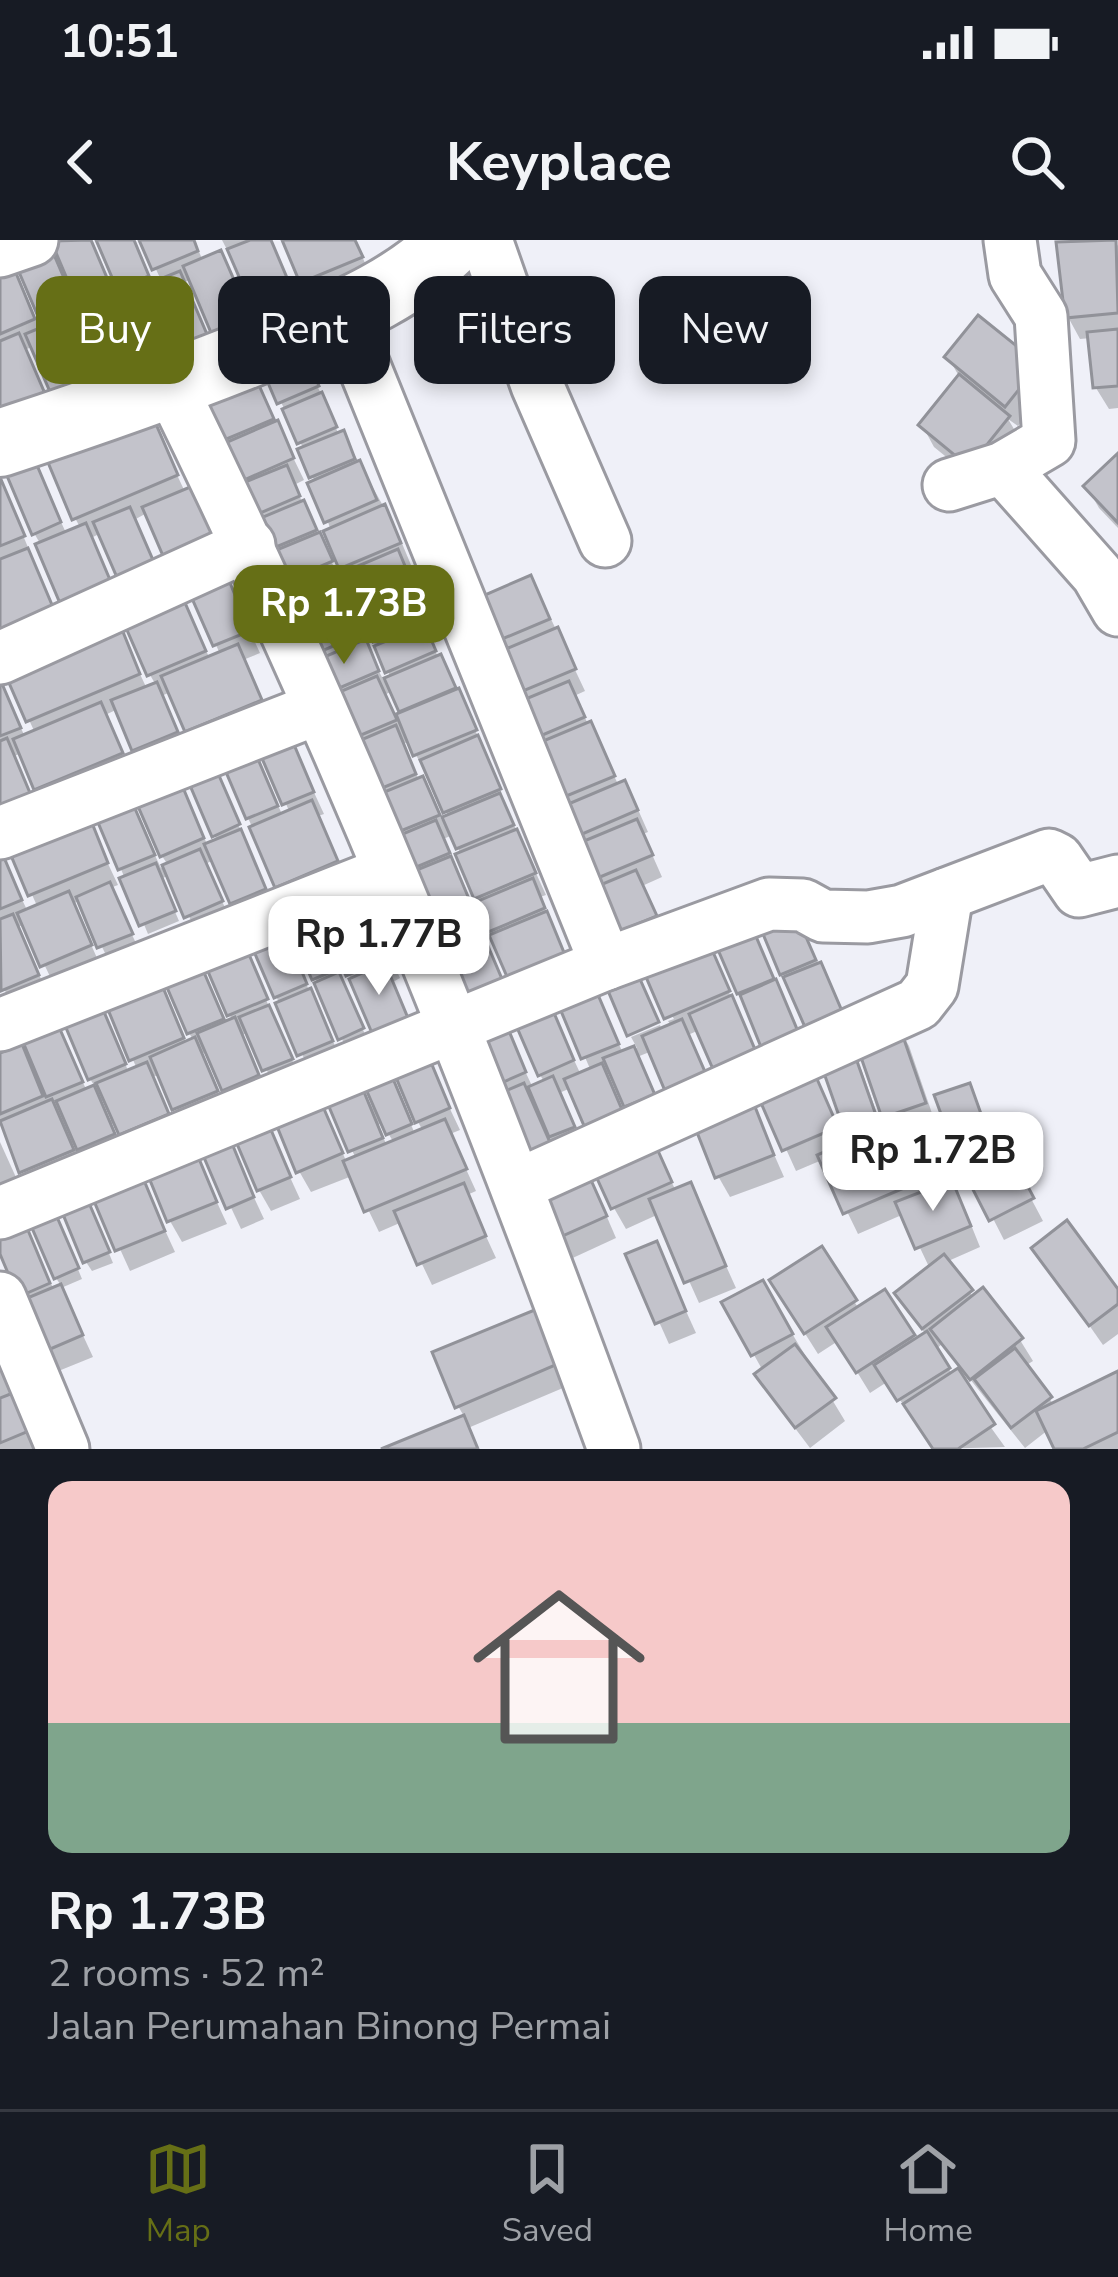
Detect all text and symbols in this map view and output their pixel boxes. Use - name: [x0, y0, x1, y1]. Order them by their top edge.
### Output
- text: 10:51: [60, 12, 179, 73]
- text: Keyplace: [446, 125, 672, 199]
- icon: back: [48, 129, 114, 195]
- icon: search: [1004, 129, 1070, 195]
- chip: Buy: [36, 276, 194, 384]
- chip: Rent: [218, 276, 390, 384]
- chip: Filters: [414, 276, 615, 384]
- chip: New: [639, 276, 811, 384]
- pin: Rp 1.73B: [220, 565, 468, 667]
- text: Rp 1.73B: [260, 577, 428, 630]
- pin: Rp 1.77B: [255, 896, 503, 998]
- text: Rp 1.77B: [295, 908, 463, 961]
- pin: Rp 1.72B: [809, 1112, 1057, 1214]
- text: Rp 1.72B: [849, 1124, 1017, 1177]
- icon: home: [451, 1559, 667, 1775]
- text: Rp 1.73B: [48, 1877, 267, 1947]
- text: 2 rooms · 52 m²: [48, 1947, 325, 2000]
- text: Jalan Perumahan Binong Permai: [48, 2000, 611, 2053]
- tab: Map: [145, 2136, 211, 2253]
- tab: Saved: [502, 2136, 593, 2253]
- tab: Home: [883, 2136, 973, 2253]

